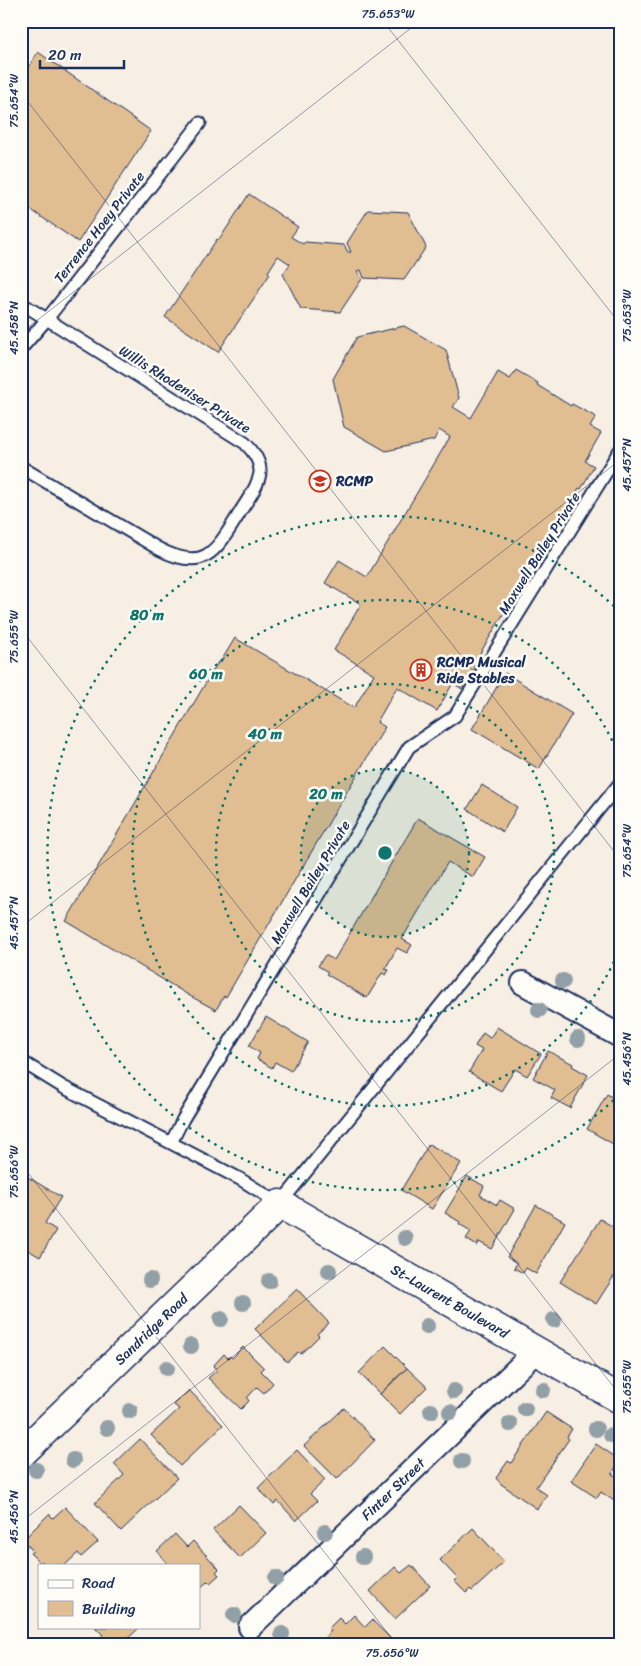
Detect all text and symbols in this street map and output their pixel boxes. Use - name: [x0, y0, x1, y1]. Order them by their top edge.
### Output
- text: 75.653°W: [362, 3, 415, 25]
- scale bar: [40, 38, 124, 70]
- text: 20 m: [48, 42, 82, 68]
- text: 75.654°W: [3, 73, 25, 128]
- street label: Terrence Hoey Private: [47, 166, 151, 289]
- text: 75.653°W: [616, 289, 638, 342]
- text: 45.458°N: [3, 300, 25, 355]
- street label: Willis Rhodeniser Private: [114, 339, 256, 440]
- text: 45.457°N: [616, 438, 638, 492]
- school or university icon: RCMP: [308, 469, 332, 493]
- place label: RCMP: [335, 469, 374, 494]
- street label: Maxwell Bailey Private: [492, 487, 587, 619]
- text: 80 m: [129, 602, 164, 628]
- text: 75.655°W: [3, 609, 25, 664]
- place label: RCMP Musical Ride Stables: [436, 650, 526, 691]
- building icon: RCMP Musical Ride Stables: [409, 658, 433, 682]
- text: 60 m: [188, 661, 223, 687]
- text: 40 m: [247, 721, 283, 747]
- text: 20 m: [308, 781, 343, 807]
- street label: Maxwell Bailey Private: [264, 816, 357, 949]
- text: 75.654°W: [616, 823, 638, 878]
- centre of rings: [376, 844, 394, 862]
- text: 45.457°N: [3, 896, 25, 950]
- text: 45.456°N: [616, 1032, 638, 1086]
- text: 75.656°W: [3, 1145, 25, 1199]
- street label: St-Laurent Boulevard: [386, 1257, 515, 1346]
- street label: Sandridge Road: [108, 1286, 195, 1371]
- text: 75.655°W: [616, 1359, 638, 1414]
- street label: Finter Street: [355, 1451, 432, 1527]
- text: 45.456°N: [3, 1490, 25, 1544]
- legend: [38, 1564, 200, 1628]
- text: Road: [82, 1570, 115, 1596]
- text: Building: [82, 1596, 136, 1622]
- text: 75.656°W: [365, 1642, 419, 1664]

